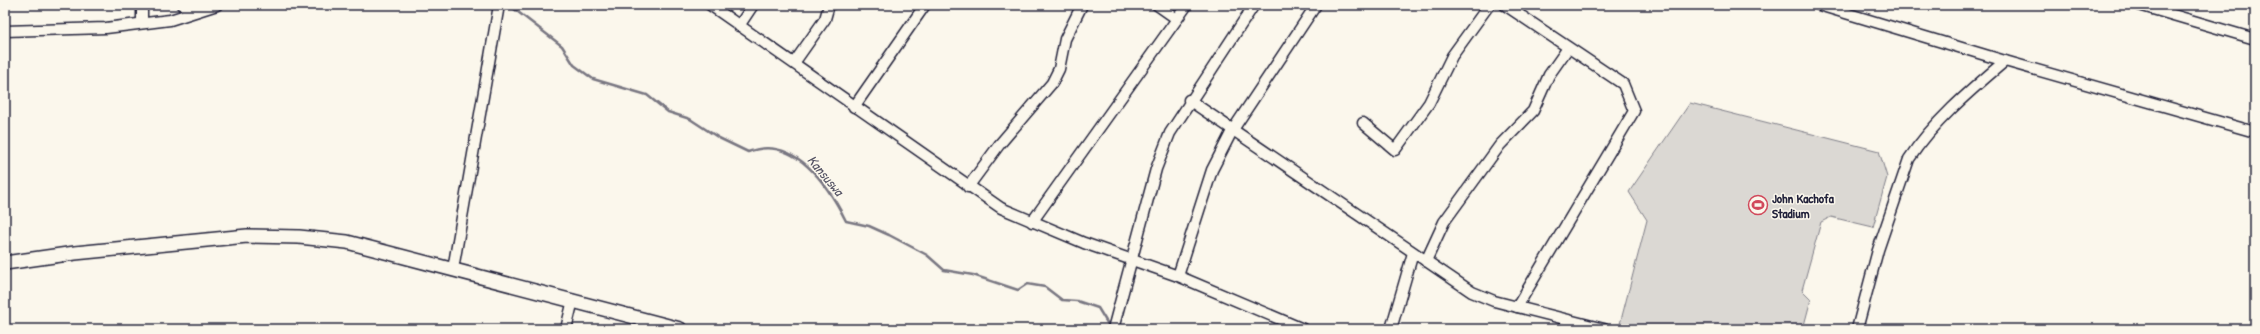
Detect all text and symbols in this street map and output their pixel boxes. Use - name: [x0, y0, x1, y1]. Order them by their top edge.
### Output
- water label: Kansuswa: [803, 151, 850, 200]
- place label: John Kachofa Stadium: [1772, 189, 1835, 222]
- sports icon: John Kachofa Stadium: [1747, 194, 1769, 216]

